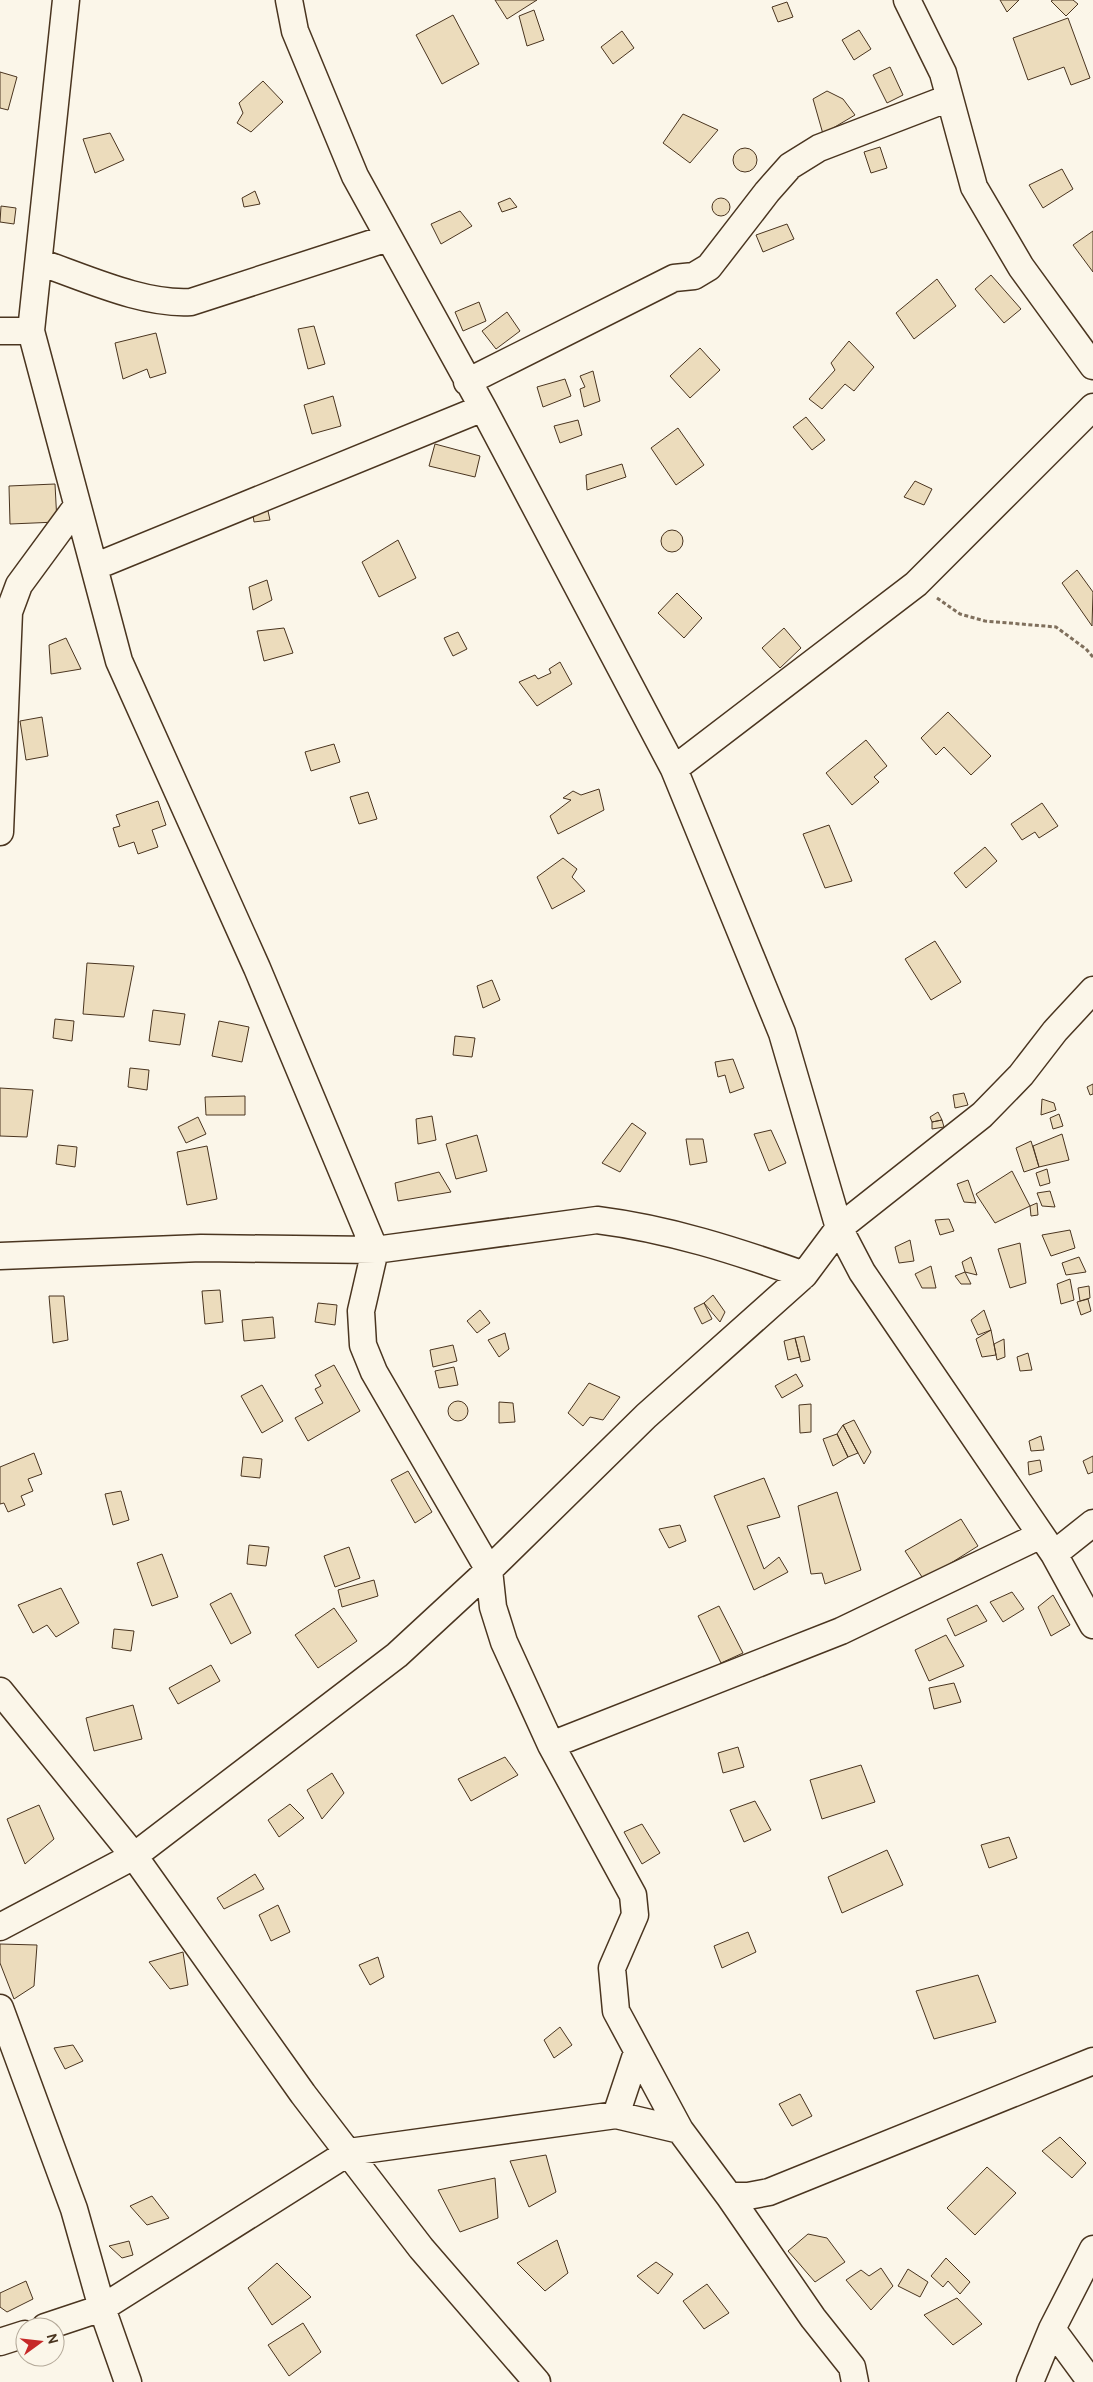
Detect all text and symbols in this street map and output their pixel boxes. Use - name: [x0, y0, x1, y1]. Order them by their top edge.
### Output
- north arrow: [15, 2317, 65, 2367]
- text: N: [43, 2332, 63, 2346]

